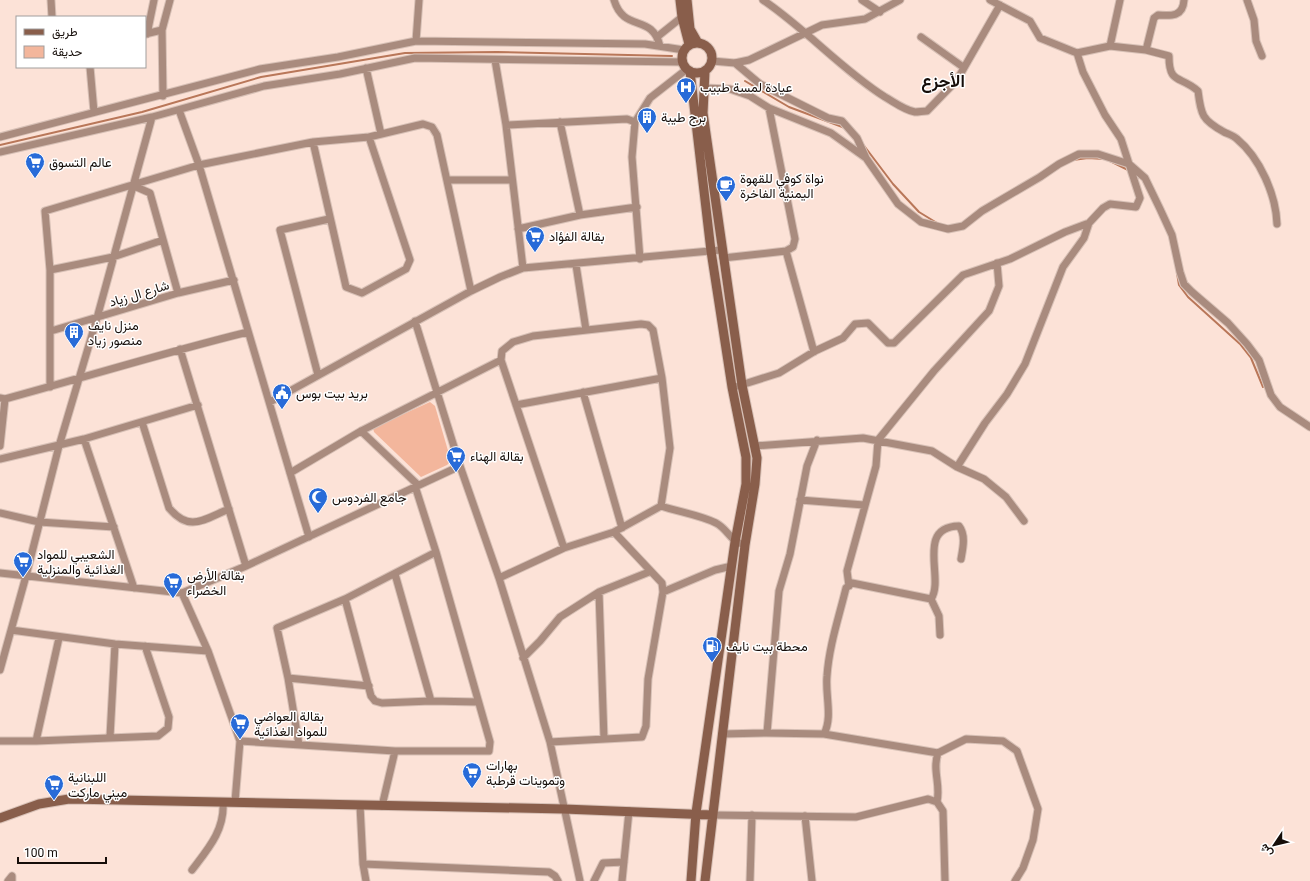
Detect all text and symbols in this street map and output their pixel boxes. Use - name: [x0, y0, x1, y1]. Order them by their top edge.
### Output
- legend: [16, 16, 146, 68]
- text: طريق: [52, 25, 78, 40]
- text: حديقة: [52, 45, 82, 59]
- district label: الأجزع: [921, 71, 965, 93]
- hospital icon: عيادة لمسة طبيب: [675, 76, 697, 104]
- place label: عيادة لمسة طبيب: [700, 80, 793, 95]
- building icon: برج طيبة: [636, 106, 658, 134]
- place label: برج طيبة: [661, 110, 706, 127]
- supermarket icon: عالم التسوق: [24, 151, 46, 179]
- place label: عالم التسوق: [49, 155, 112, 171]
- place label: نواة كوفي للقهوة اليمنية الفاخرة: [740, 171, 824, 202]
- cafe icon: نواة كوفي للقهوة اليمنية الفاخرة: [715, 174, 737, 202]
- supermarket icon: بقالة الفؤاد: [524, 225, 546, 253]
- place label: بقالة الفؤاد: [549, 229, 605, 245]
- street label: شارع ال زياد: [107, 277, 172, 312]
- place label: منزل نايف منصور زياد: [88, 318, 142, 349]
- building icon: منزل نايف منصور زياد: [63, 321, 85, 349]
- public building icon: بريد بيت بوس: [271, 382, 293, 410]
- place label: بريد بيت بوس: [296, 386, 368, 402]
- supermarket icon: بقالة الهناء: [445, 445, 467, 473]
- place label: بقالة الهناء: [470, 449, 524, 465]
- mosque icon: جامع الفردوس: [307, 486, 329, 514]
- place label: جامع الفردوس: [332, 490, 407, 507]
- place label: الشعيبي للمواد الغذائية والمنزلية: [37, 547, 124, 578]
- supermarket icon: الشعيبي للمواد الغذائية والمنزلية: [12, 550, 34, 578]
- place label: بقالة الأرض الخضراء: [187, 568, 245, 599]
- supermarket icon: بقالة الأرض الخضراء: [162, 571, 184, 599]
- fuel station icon: محطة بيت نايف: [701, 635, 723, 663]
- place label: محطة بيت نايف: [726, 639, 808, 654]
- place label: بقالة العواضي للمواد الغذائية: [254, 709, 327, 740]
- supermarket icon: بقالة العواضي للمواد الغذائية: [229, 712, 251, 740]
- place label: بهارات وتموينات قرطبة: [486, 758, 565, 789]
- supermarket icon: بهارات وتموينات قرطبة: [461, 761, 483, 789]
- place label: اللبنانية ميني ماركت: [68, 770, 127, 803]
- supermarket icon: اللبنانية ميني ماركت: [43, 773, 65, 801]
- north arrow: [1254, 825, 1294, 865]
- scale bar: [18, 839, 106, 865]
- text: ش: [1257, 841, 1275, 860]
- text: 100 m: [24, 846, 58, 860]

